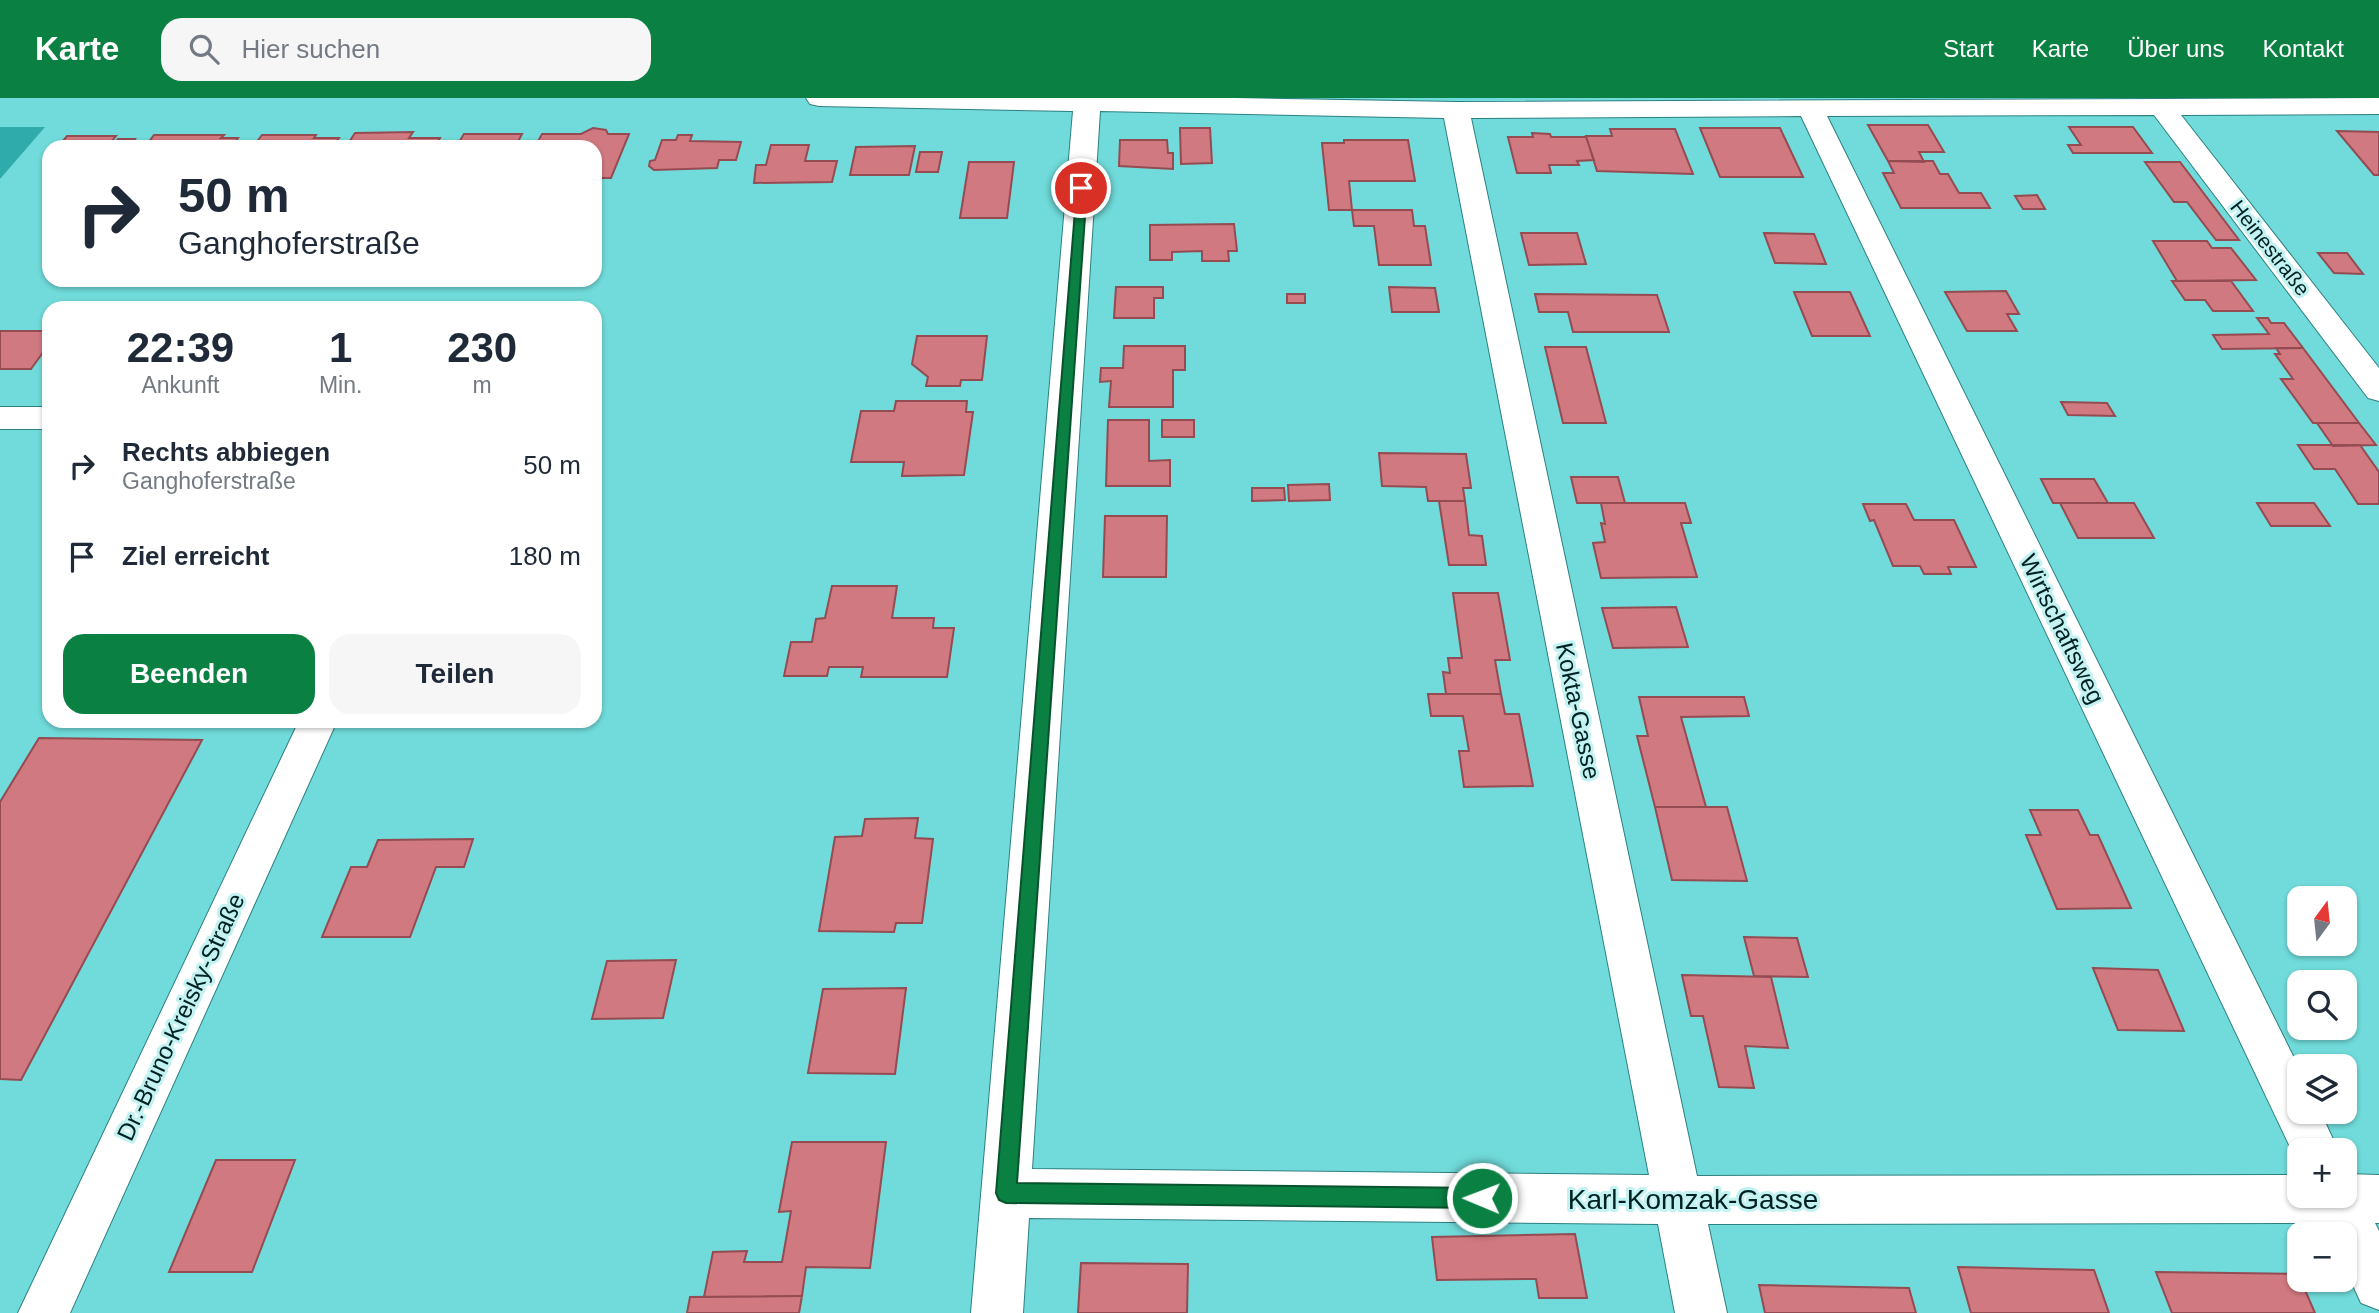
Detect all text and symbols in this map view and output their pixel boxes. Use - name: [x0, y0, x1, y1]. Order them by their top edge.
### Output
- search box: [161, 18, 651, 81]
- text: Karte: [35, 30, 119, 67]
- icon: search: [185, 30, 223, 68]
- text: Hier suchen: [241, 34, 380, 64]
- text: Start: [1943, 35, 1994, 62]
- text: Karte: [2032, 35, 2089, 62]
- text: Über uns: [2127, 35, 2225, 62]
- text: Kontakt: [2263, 35, 2344, 62]
- pin: [1051, 158, 1111, 218]
- icon: right: [63, 168, 154, 259]
- text: 50 m: [178, 168, 290, 222]
- icon: arrive: [1062, 169, 1100, 207]
- street label: Heinestraße: [2226, 196, 2315, 300]
- text: Ganghoferstraße: [178, 225, 420, 261]
- text: 22:39: [127, 324, 234, 371]
- text: 1: [329, 324, 352, 371]
- text: 230: [447, 324, 517, 371]
- text: Ankunft: [141, 372, 219, 398]
- text: Min.: [319, 372, 362, 398]
- text: m: [473, 372, 492, 398]
- text: Rechts abbiegen: [122, 437, 330, 467]
- icon: right: [63, 447, 101, 485]
- text: 50 m: [523, 450, 581, 480]
- text: Ganghoferstraße: [122, 468, 296, 494]
- icon: arrive: [63, 538, 101, 576]
- text: Ziel erreicht: [122, 541, 269, 571]
- text: 180 m: [509, 541, 581, 571]
- street label: Wirtschaftsweg: [2015, 550, 2110, 708]
- button: Beenden: [63, 634, 315, 714]
- button: Teilen: [329, 634, 581, 714]
- street label: Kokta-Gasse: [1551, 640, 1606, 782]
- north arrow: [2287, 886, 2357, 956]
- map controls: [2287, 886, 2357, 1292]
- street label: Dr.-Bruno-Kreisky-Straße: [111, 889, 250, 1145]
- button: search: [2287, 970, 2357, 1040]
- button: layers: [2287, 1054, 2357, 1124]
- button: +: [2287, 1138, 2357, 1208]
- position arrow: [1445, 1161, 1519, 1235]
- street label: Karl-Komzak-Gasse: [1568, 1184, 1818, 1215]
- button: −: [2287, 1222, 2357, 1292]

